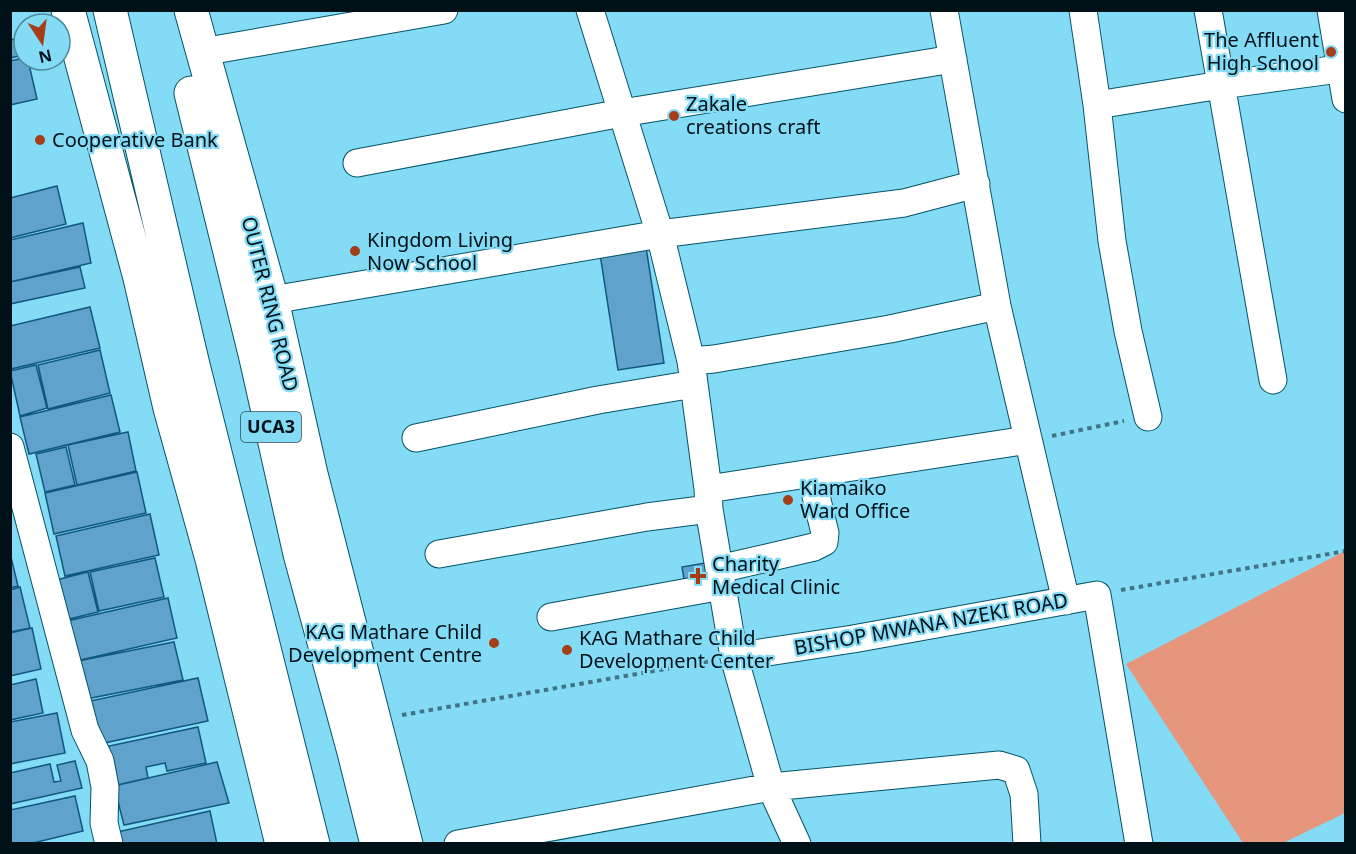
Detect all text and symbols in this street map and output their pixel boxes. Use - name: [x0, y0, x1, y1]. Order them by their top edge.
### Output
- north arrow: [12, 12, 72, 72]
- place label: The Affluent High School: [1204, 26, 1319, 76]
- text: N: [37, 44, 54, 69]
- marker: The Affluent High School: [1324, 45, 1338, 59]
- place label: Zakale creations craft: [686, 90, 820, 140]
- marker: Zakale creations craft: [667, 109, 681, 123]
- place label: Cooperative Bank: [52, 126, 218, 153]
- marker: Cooperative Bank: [33, 133, 47, 147]
- street label: OUTER RING ROAD: [236, 214, 305, 394]
- place label: Kingdom Living Now School: [367, 226, 513, 276]
- marker: Kingdom Living Now School: [348, 244, 362, 258]
- road number: UCA3: [241, 412, 301, 442]
- place label: Kiamaiko Ward Office: [800, 474, 910, 524]
- marker: Kiamaiko Ward Office: [781, 493, 795, 507]
- place label: Charity Medical Clinic: [712, 550, 840, 600]
- marker: Charity Medical Clinic: [689, 567, 707, 585]
- street label: BISHOP MWANA NZEKI ROAD: [792, 586, 1070, 661]
- place label: KAG Mathare Child Development Centre: [288, 618, 482, 668]
- place label: KAG Mathare Child Development Center: [579, 624, 773, 674]
- marker: KAG Mathare Child Development Centre: [487, 636, 501, 650]
- marker: KAG Mathare Child Development Center: [560, 643, 574, 657]

